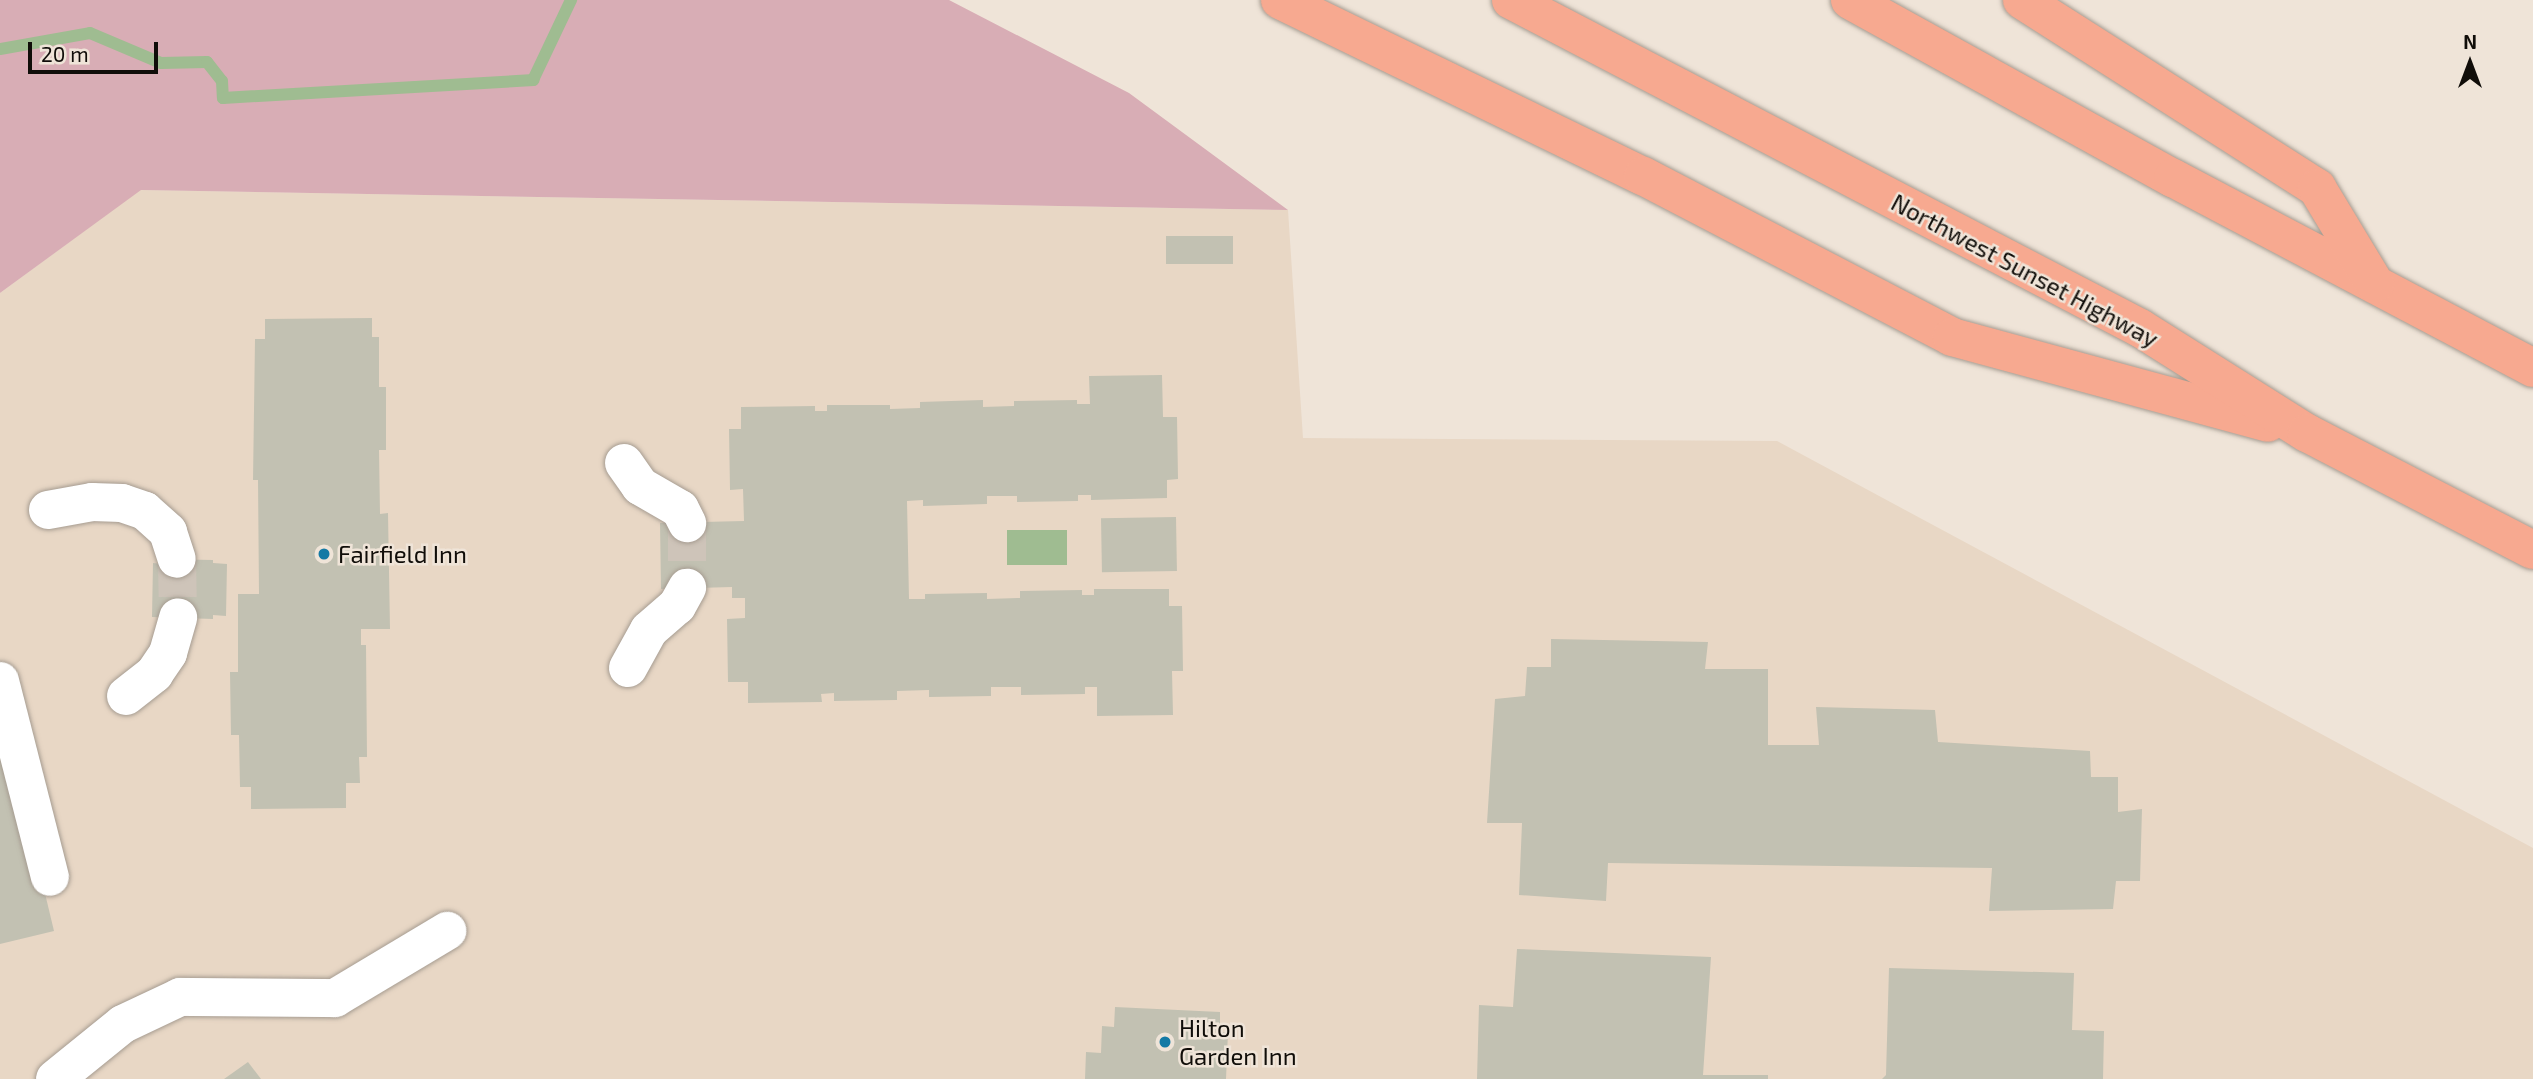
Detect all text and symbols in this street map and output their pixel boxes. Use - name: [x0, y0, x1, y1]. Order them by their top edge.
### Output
- scale bar: [32, 28, 161, 72]
- north arrow: [2435, 28, 2505, 98]
- text: N: [2463, 30, 2477, 53]
- text: 20 m: [41, 41, 89, 66]
- street label: Northwest Sunset Highway: [1887, 187, 2163, 353]
- place label: Fairfield Inn: [338, 540, 467, 568]
- marker: Fairfield Inn: [316, 546, 332, 562]
- place label: Hilton Garden Inn: [1179, 1014, 1297, 1070]
- marker: Hilton Garden Inn: [1157, 1034, 1173, 1050]

